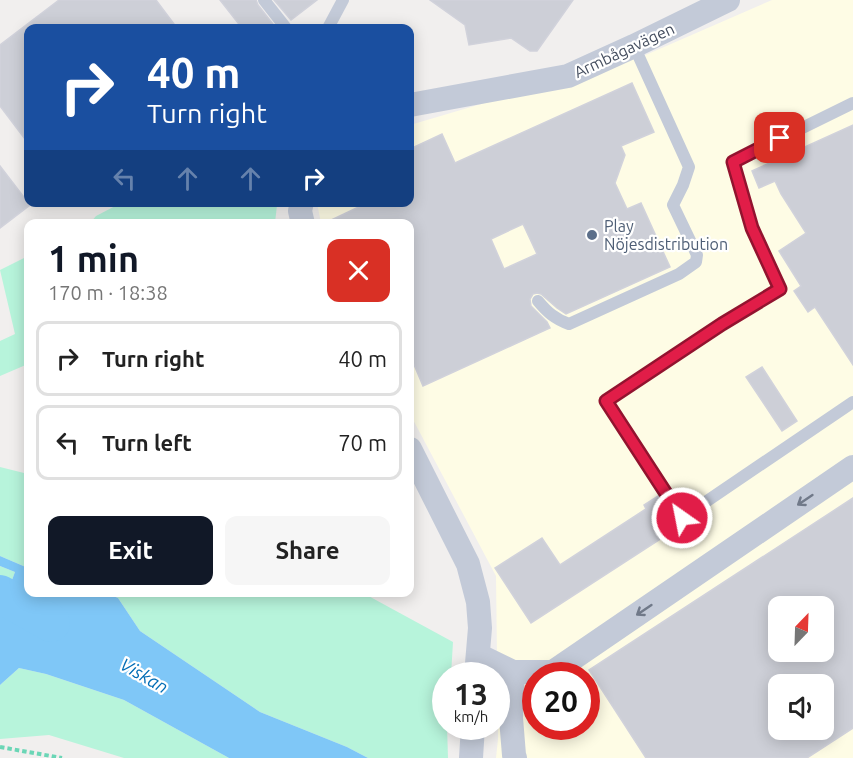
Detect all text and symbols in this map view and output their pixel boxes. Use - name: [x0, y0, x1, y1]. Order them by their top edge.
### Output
- street label: Armbågavägen: [571, 19, 677, 81]
- icon: right: [48, 48, 126, 126]
- text: 40 m: [147, 49, 241, 96]
- text: Turn right: [147, 98, 267, 128]
- pin: [754, 112, 805, 163]
- icon: arrive: [763, 121, 796, 154]
- icon: left: [108, 162, 141, 195]
- icon: ahead: [171, 162, 204, 195]
- icon: ahead: [234, 162, 267, 195]
- icon: right: [297, 162, 330, 195]
- place label: Play Nöjesdistribution: [604, 217, 728, 253]
- marker: Play Nöjesdistribution: [585, 228, 599, 242]
- text: 1 min: [48, 238, 139, 279]
- button: close: [327, 239, 390, 302]
- text: 170 m · 18:38: [48, 281, 168, 304]
- icon: right: [51, 342, 84, 375]
- text: Turn right: [102, 346, 204, 371]
- text: 40 m: [338, 346, 387, 371]
- icon: left: [51, 426, 84, 459]
- text: Turn left: [102, 430, 192, 455]
- text: 70 m: [338, 430, 387, 455]
- position arrow: [650, 486, 714, 550]
- one-way arrow: [797, 494, 813, 506]
- button: Exit: [48, 516, 213, 585]
- button: Share: [225, 516, 390, 585]
- north arrow: [768, 596, 834, 662]
- map controls: [768, 596, 834, 740]
- one-way arrow: [636, 604, 652, 616]
- water label: Viskan: [117, 654, 172, 697]
- speed limit sign: 20: [522, 662, 600, 740]
- button: sound: [768, 674, 834, 740]
- text: 13: [454, 677, 488, 711]
- text: km/h: [454, 708, 488, 725]

